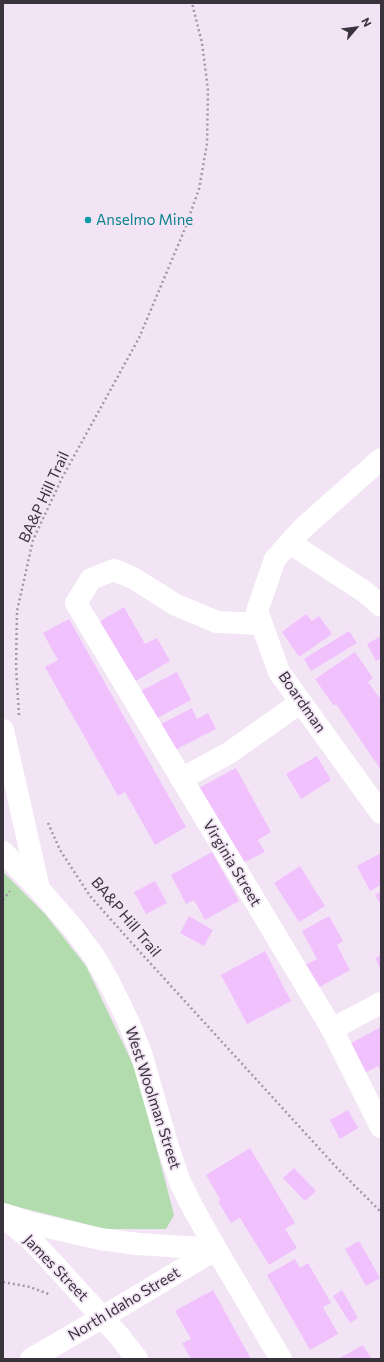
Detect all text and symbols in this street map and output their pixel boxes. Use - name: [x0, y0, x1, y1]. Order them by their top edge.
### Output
- north arrow: [336, 8, 376, 48]
- text: N: [359, 15, 375, 29]
- place label: Anselmo Mine: [96, 211, 193, 229]
- marker: Anselmo Mine: [83, 215, 93, 225]
- street label: BA&P Hill Trail: [15, 449, 73, 545]
- street label: Boardman: [274, 668, 330, 736]
- street label: Virginia Street: [199, 816, 265, 910]
- street label: BA&P Hill Trail: [87, 873, 165, 961]
- street label: West Woolman Street: [121, 1024, 185, 1172]
- street label: James Street: [20, 1231, 92, 1305]
- street label: North Idaho Street: [65, 1263, 183, 1345]

